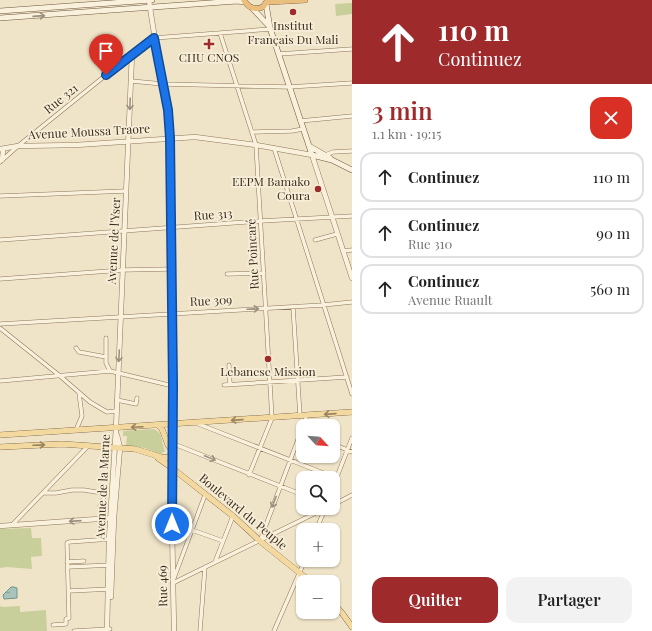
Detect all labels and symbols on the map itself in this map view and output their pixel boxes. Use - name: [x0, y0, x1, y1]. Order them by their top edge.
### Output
- marker: Institut Français Du Mali: [288, 7, 298, 17]
- one-way arrow: [32, 12, 45, 19]
- place label: Institut Français Du Mali: [248, 17, 339, 47]
- pin: [89, 34, 123, 75]
- marker: CHU CNOS: [203, 38, 215, 50]
- place label: CHU CNOS: [179, 49, 239, 65]
- street label: Rue 321: [40, 79, 81, 117]
- one-way arrow: [127, 97, 134, 110]
- street label: Avenue Moussa Traore: [27, 120, 150, 142]
- place label: EEPM Bamako Coura: [232, 173, 310, 203]
- marker: EEPM Bamako Coura: [313, 184, 323, 194]
- street label: Avenue de l'Yser: [103, 196, 123, 286]
- street label: Rue 313: [193, 205, 233, 223]
- street label: Rue Poincaré: [242, 218, 262, 290]
- street label: Rue 309: [189, 291, 233, 309]
- one-way arrow: [246, 305, 259, 313]
- one-way arrow: [115, 349, 122, 362]
- marker: Lebanese Mission: [263, 354, 273, 364]
- place label: Lebanese Mission: [220, 363, 316, 379]
- one-way arrow: [324, 410, 337, 417]
- one-way arrow: [231, 417, 244, 424]
- north arrow: [296, 419, 340, 463]
- one-way arrow: [131, 423, 144, 431]
- street label: Avenue de la Marne: [91, 434, 113, 541]
- one-way arrow: [32, 441, 45, 448]
- one-way arrow: [203, 455, 215, 463]
- street label: Boulevard du Peuple: [196, 470, 291, 553]
- one-way arrow: [270, 496, 278, 508]
- position arrow: [151, 503, 193, 545]
- one-way arrow: [69, 518, 82, 525]
- street label: Rue 469: [154, 565, 170, 607]

